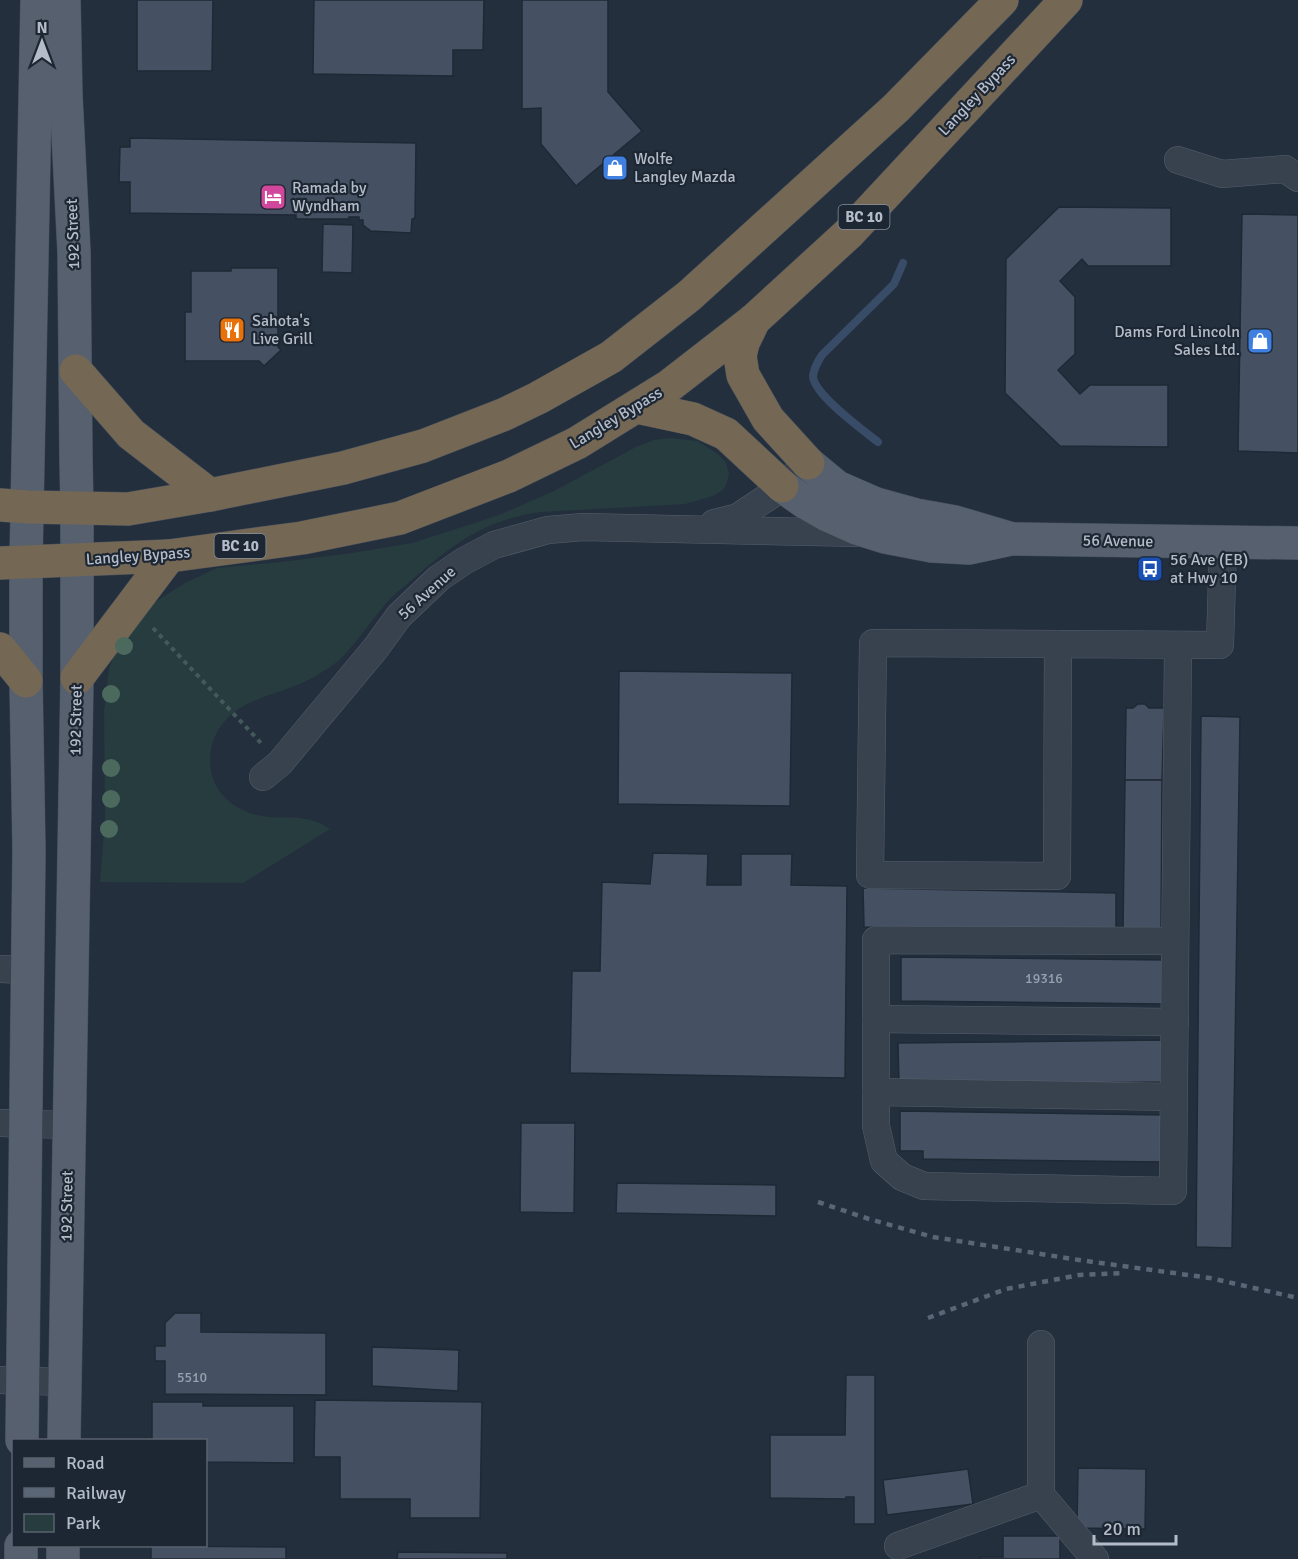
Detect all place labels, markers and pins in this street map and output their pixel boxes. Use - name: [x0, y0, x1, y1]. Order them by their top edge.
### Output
- place label: Wolfe Langley Mazda: [634, 149, 736, 187]
- shop icon: Wolfe Langley Mazda: [600, 153, 630, 183]
- place label: Ramada by Wyndham: [292, 178, 367, 216]
- hotel icon: Ramada by Wyndham: [258, 182, 288, 212]
- place label: Sahota's Live Grill: [252, 311, 313, 349]
- restaurant icon: Sahota's Live Grill: [217, 315, 247, 345]
- place label: Dams Ford Lincoln Sales Ltd.: [1114, 322, 1240, 360]
- shop icon: Dams Ford Lincoln Sales Ltd.: [1245, 326, 1275, 356]
- place label: 56 Ave (EB) at Hwy 10: [1170, 550, 1248, 588]
- bus stop icon: 56 Ave (EB) at Hwy 10: [1135, 554, 1165, 584]

